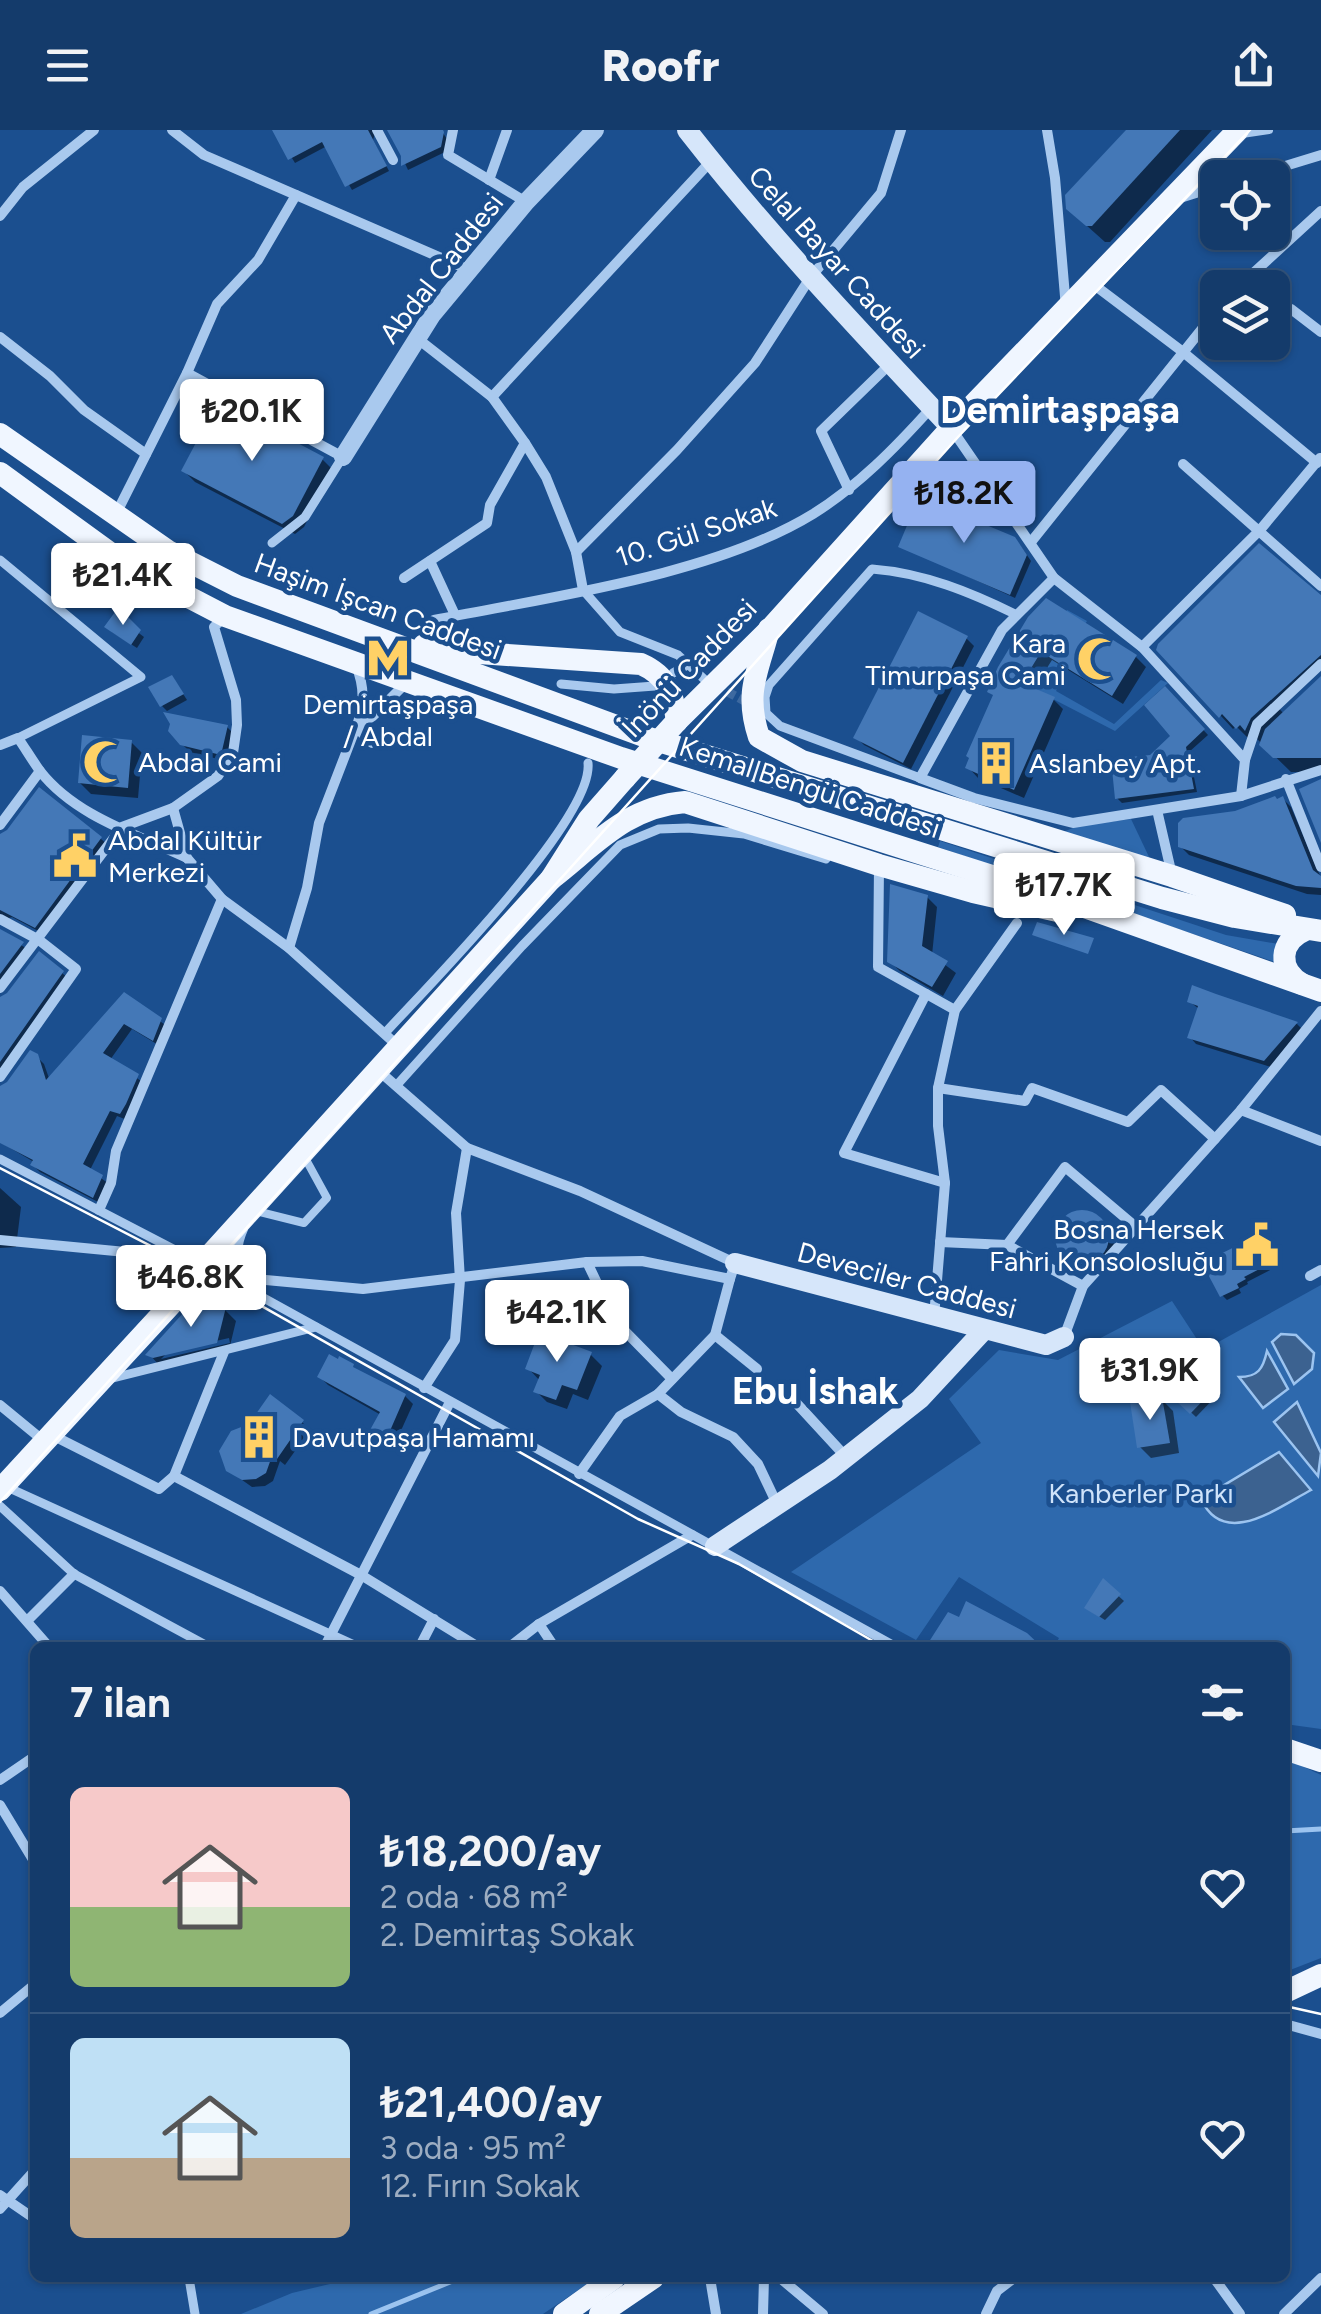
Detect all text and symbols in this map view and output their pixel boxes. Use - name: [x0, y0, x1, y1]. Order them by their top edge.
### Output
- icon: menu: [40, 38, 95, 93]
- text: Roofr: [602, 38, 719, 92]
- icon: share: [1226, 38, 1281, 93]
- street label: Celal Bayar Caddesi: [742, 159, 932, 365]
- map controls: [1200, 160, 1290, 360]
- button: locate: [1200, 160, 1290, 250]
- street label: Abdal Caddesi: [372, 186, 510, 350]
- button: layers: [1200, 270, 1290, 360]
- pin: ₺20.1K: [171, 379, 333, 464]
- district label: Demirtaşpaşa: [940, 387, 1180, 433]
- text: ₺20.1K: [202, 392, 302, 430]
- pin: ₺18.2K: [883, 461, 1045, 546]
- text: ₺18.2K: [914, 474, 1014, 512]
- street label: 10. Gül Sokak: [611, 490, 781, 574]
- pin: ₺21.4K: [42, 543, 204, 628]
- street label: Haşim İşcan Caddesi: [250, 545, 506, 667]
- text: ₺21.4K: [73, 556, 173, 594]
- street label: İnönü Caddesi: [614, 592, 764, 744]
- place label: Kara Timurpaşa Cami: [865, 626, 1066, 692]
- metro station icon: Demirtaşpaşa / Abdal: [364, 634, 412, 682]
- mosque icon: Kara Timurpaşa Cami: [1075, 635, 1123, 683]
- place label: Demirtaşpaşa / Abdal: [303, 687, 473, 753]
- street label: Kemal Bengü Caddesi: [675, 729, 945, 845]
- mosque icon: Abdal Cami: [81, 738, 129, 786]
- building icon: Aslanbey Apt.: [972, 739, 1020, 787]
- place label: Abdal Cami: [138, 745, 282, 779]
- place label: Aslanbey Apt.: [1029, 746, 1202, 780]
- place label: Abdal Kültür Merkezi: [108, 823, 262, 889]
- public building icon: Abdal Kültür Merkezi: [51, 832, 99, 880]
- pin: ₺17.7K: [983, 853, 1145, 938]
- text: ₺17.7K: [1016, 866, 1112, 904]
- place label: Bosna Hersek Fahri Konsolosluğu: [989, 1212, 1224, 1278]
- public building icon: Bosna Hersek Fahri Konsolosluğu: [1233, 1221, 1281, 1269]
- street label: Deveciler Caddesi: [794, 1234, 1020, 1326]
- pin: ₺46.8K: [110, 1245, 272, 1330]
- text: ₺46.8K: [138, 1258, 244, 1296]
- pin: ₺42.1K: [476, 1280, 638, 1365]
- text: ₺42.1K: [507, 1293, 607, 1331]
- pin: ₺31.9K: [1069, 1338, 1231, 1423]
- text: ₺31.9K: [1101, 1351, 1199, 1389]
- district label: Ebu İshak: [732, 1368, 899, 1414]
- building icon: Davutpaşa Hamamı: [235, 1413, 283, 1461]
- place label: Davutpaşa Hamamı: [292, 1420, 535, 1454]
- park label: Kanberler Parkı: [1048, 1476, 1234, 1510]
- icon: filters: [1195, 1675, 1250, 1730]
- text: 7 ilan: [70, 1677, 171, 1728]
- text: ₺18,200/ay: [380, 1826, 601, 1877]
- icon: home: [150, 1827, 270, 1947]
- icon: heart: [1195, 1860, 1250, 1915]
- text: 2 oda · 68 m²: [380, 1878, 568, 1916]
- text: 2. Demirtaş Sokak: [380, 1916, 634, 1954]
- text: ₺21,400/ay: [380, 2077, 602, 2128]
- icon: home: [150, 2078, 270, 2198]
- icon: heart: [1195, 2111, 1250, 2166]
- text: 3 oda · 95 m²: [380, 2129, 566, 2167]
- text: 12. Fırın Sokak: [380, 2167, 580, 2205]

